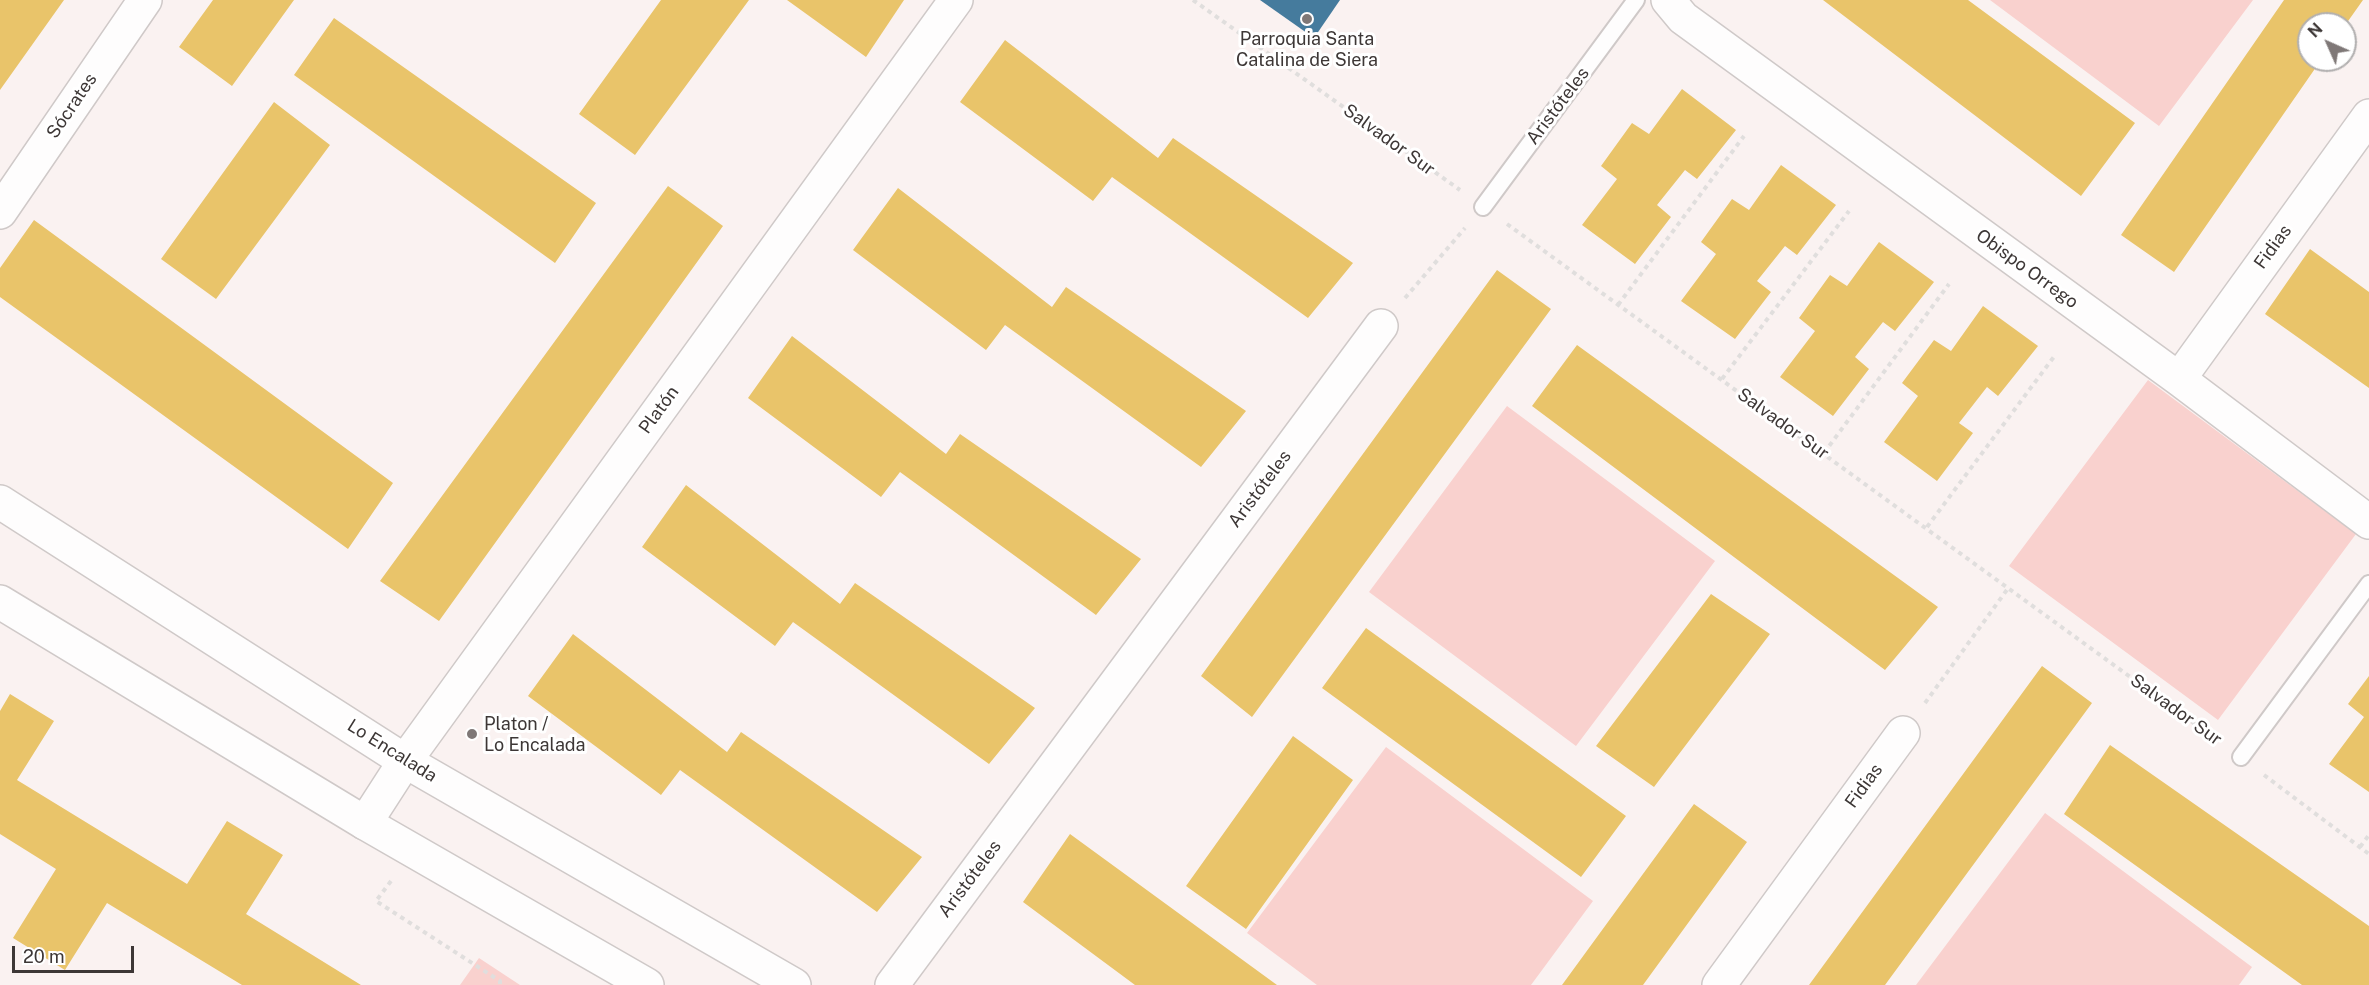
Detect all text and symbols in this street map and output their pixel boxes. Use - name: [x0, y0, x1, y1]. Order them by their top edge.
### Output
- marker: Parroquia Santa Catalina de Siera: [1300, 12, 1314, 26]
- north arrow: [2297, 12, 2357, 72]
- text: N: [2304, 19, 2326, 41]
- place label: Parroquia Santa Catalina de Siera: [1236, 28, 1378, 70]
- street label: Aristóteles: [1522, 63, 1594, 149]
- street label: Sócrates: [42, 69, 102, 143]
- street label: Salvador Sur: [1339, 100, 1439, 180]
- street label: Fidias: [2250, 221, 2296, 273]
- street label: Obispo Orrego: [1972, 225, 2082, 313]
- street label: Platón: [634, 382, 684, 438]
- street label: Salvador Sur: [1733, 384, 1833, 464]
- street label: Aristóteles: [1224, 446, 1296, 532]
- street label: Salvador Sur: [2126, 670, 2226, 750]
- place label: Platon / Lo Encalada: [484, 713, 586, 756]
- street label: Lo Encalada: [343, 715, 441, 787]
- marker: Platon / Lo Encalada: [465, 727, 479, 741]
- street label: Fidias: [1841, 760, 1887, 812]
- street label: Aristóteles: [934, 836, 1006, 922]
- scale bar: [15, 934, 136, 972]
- text: 20 m: [23, 946, 65, 967]

